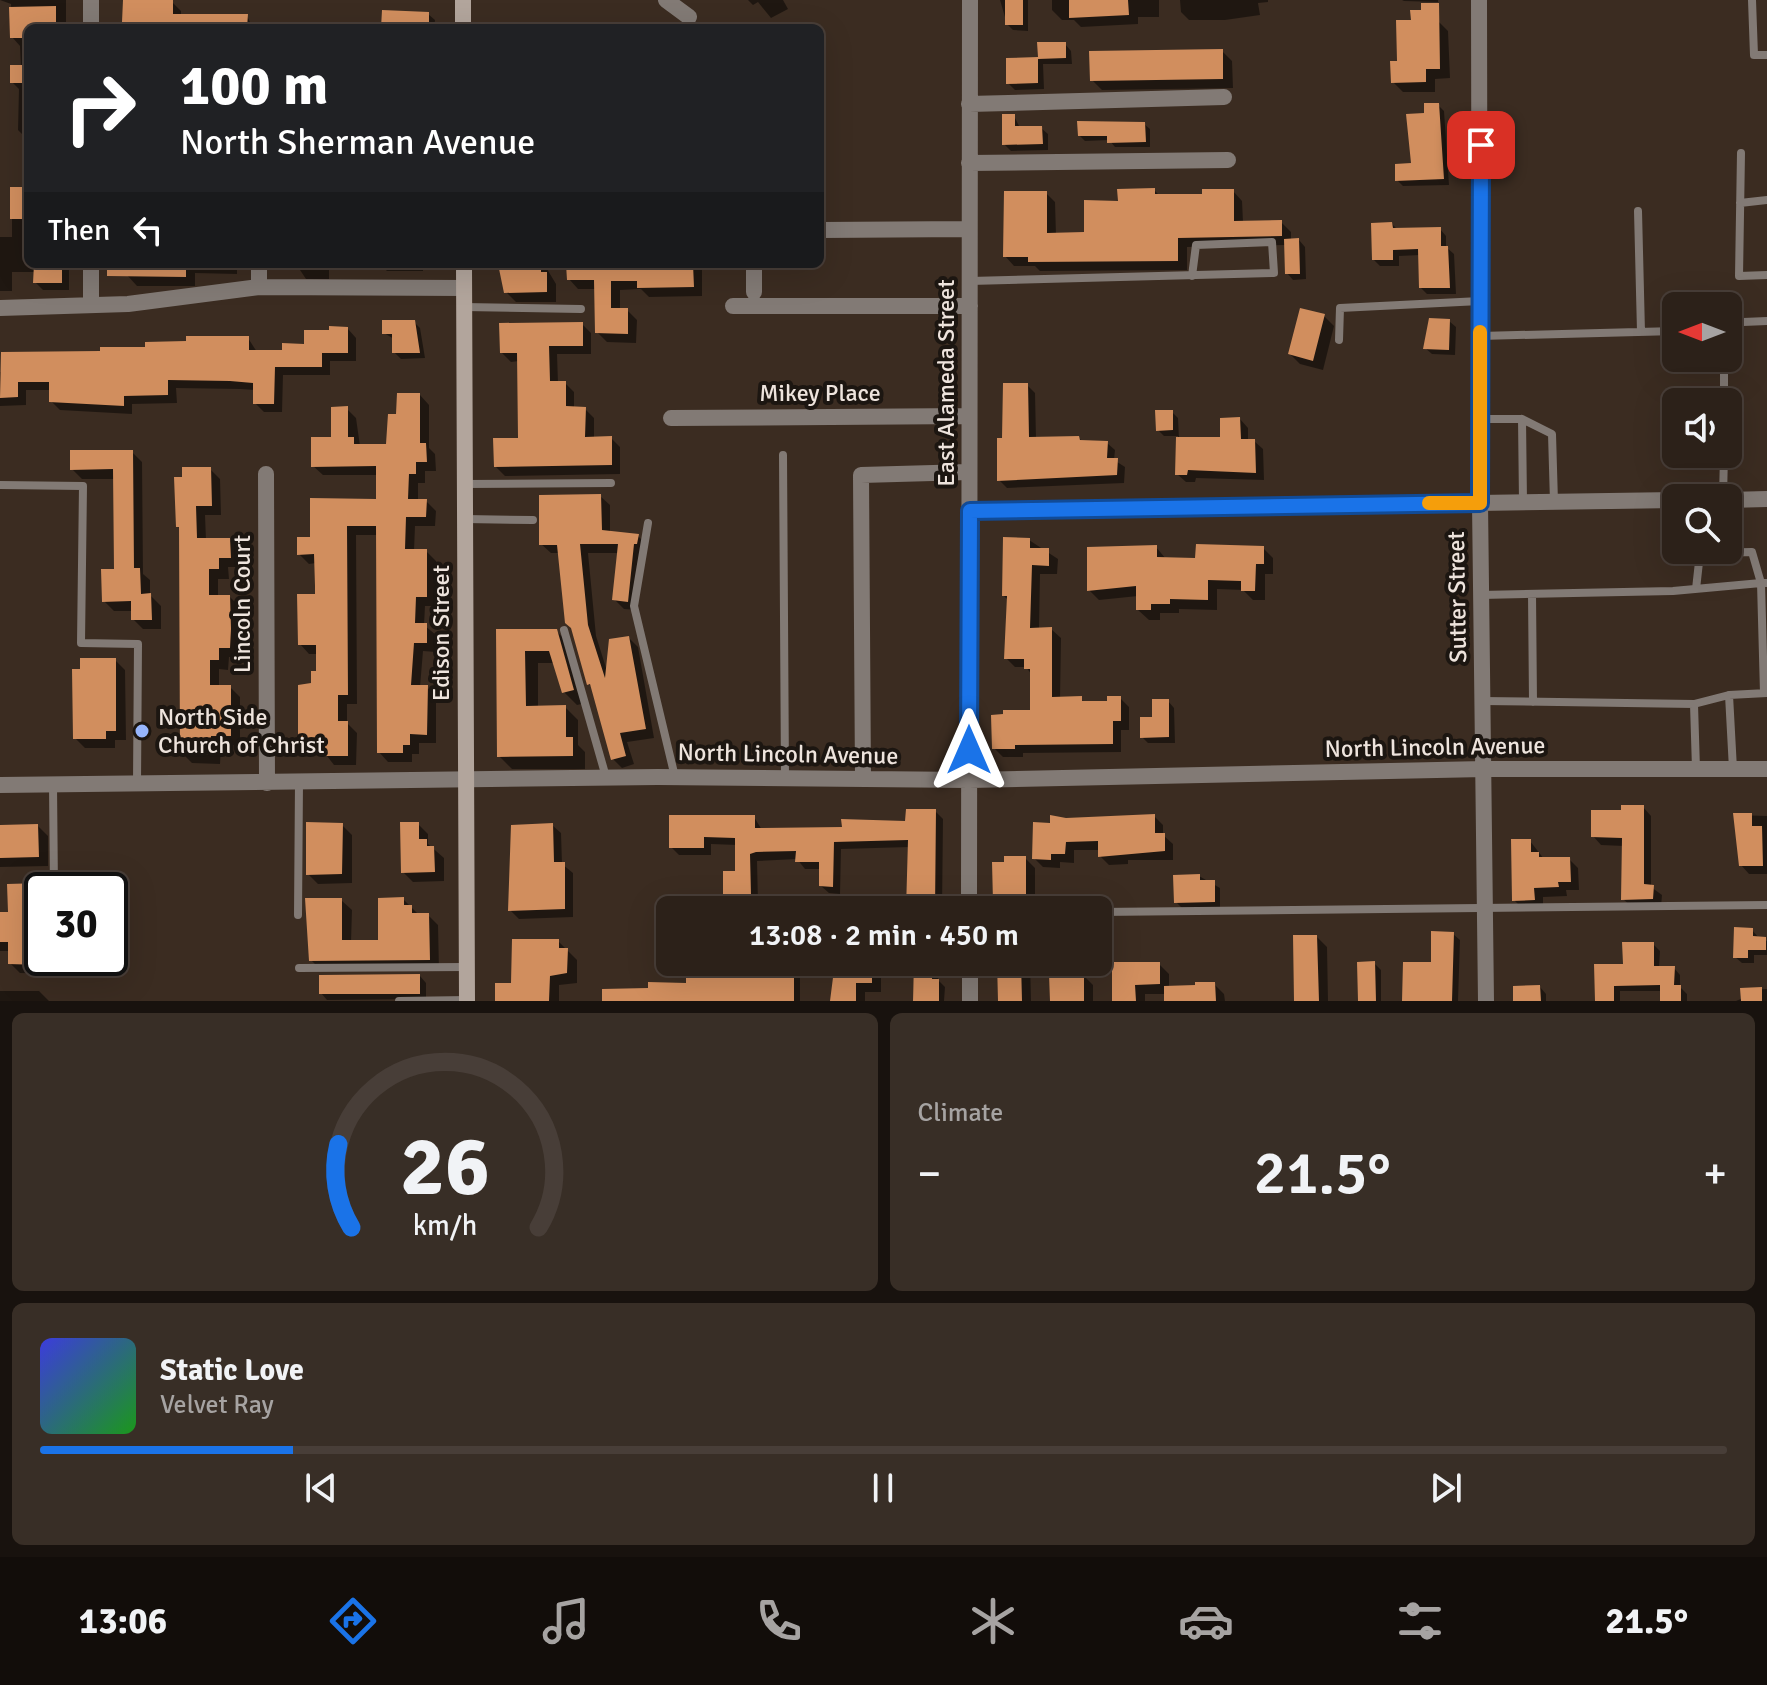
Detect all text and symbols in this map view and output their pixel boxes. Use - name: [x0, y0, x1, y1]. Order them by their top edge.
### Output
- text: 100 m: [180, 51, 328, 120]
- icon: right: [48, 56, 152, 160]
- pin: [1447, 111, 1515, 179]
- text: North Sherman Avenue: [180, 120, 535, 165]
- icon: arrive: [1459, 123, 1503, 167]
- icon: left: [126, 208, 170, 252]
- text: Then: [48, 212, 110, 249]
- street label: East Alameda Street: [931, 279, 961, 487]
- north arrow: [1662, 292, 1742, 372]
- map controls: [1662, 292, 1742, 564]
- street label: Mikey Place: [759, 378, 881, 408]
- button: sound: [1662, 388, 1742, 468]
- button: search: [1662, 484, 1742, 564]
- street label: Sutter Street: [1441, 531, 1473, 663]
- street label: Lincoln Court: [227, 535, 257, 673]
- street label: Edison Street: [426, 565, 456, 701]
- place label: North Side Church of Christ: [158, 702, 325, 760]
- position arrow: [927, 708, 1011, 792]
- marker: North Side Church of Christ: [133, 722, 151, 740]
- street label: North Lincoln Avenue: [1324, 730, 1546, 764]
- street label: North Lincoln Avenue: [677, 737, 899, 771]
- speed limit sign: 30: [24, 872, 128, 976]
- text: 13:08 · 2 min · 450 m: [749, 917, 1019, 954]
- text: Climate: [918, 1097, 1003, 1129]
- text: 26: [400, 1116, 490, 1218]
- text: 21.5°: [1254, 1137, 1391, 1211]
- text: −: [918, 1147, 941, 1201]
- text: +: [1703, 1147, 1727, 1201]
- text: km/h: [412, 1208, 477, 1243]
- text: Static Love: [160, 1352, 304, 1389]
- text: Velvet Ray: [160, 1389, 274, 1421]
- icon: previous: [299, 1466, 343, 1510]
- icon: pause: [861, 1466, 905, 1510]
- icon: next: [1424, 1466, 1468, 1510]
- icon: directions: [325, 1593, 381, 1649]
- icon: music: [538, 1593, 594, 1649]
- icon: phone: [751, 1593, 807, 1649]
- icon: climate: [965, 1593, 1021, 1649]
- icon: car: [1178, 1593, 1234, 1649]
- icon: filters: [1392, 1593, 1448, 1649]
- text: 13:06: [79, 1599, 167, 1644]
- text: 21.5°: [1605, 1599, 1688, 1644]

